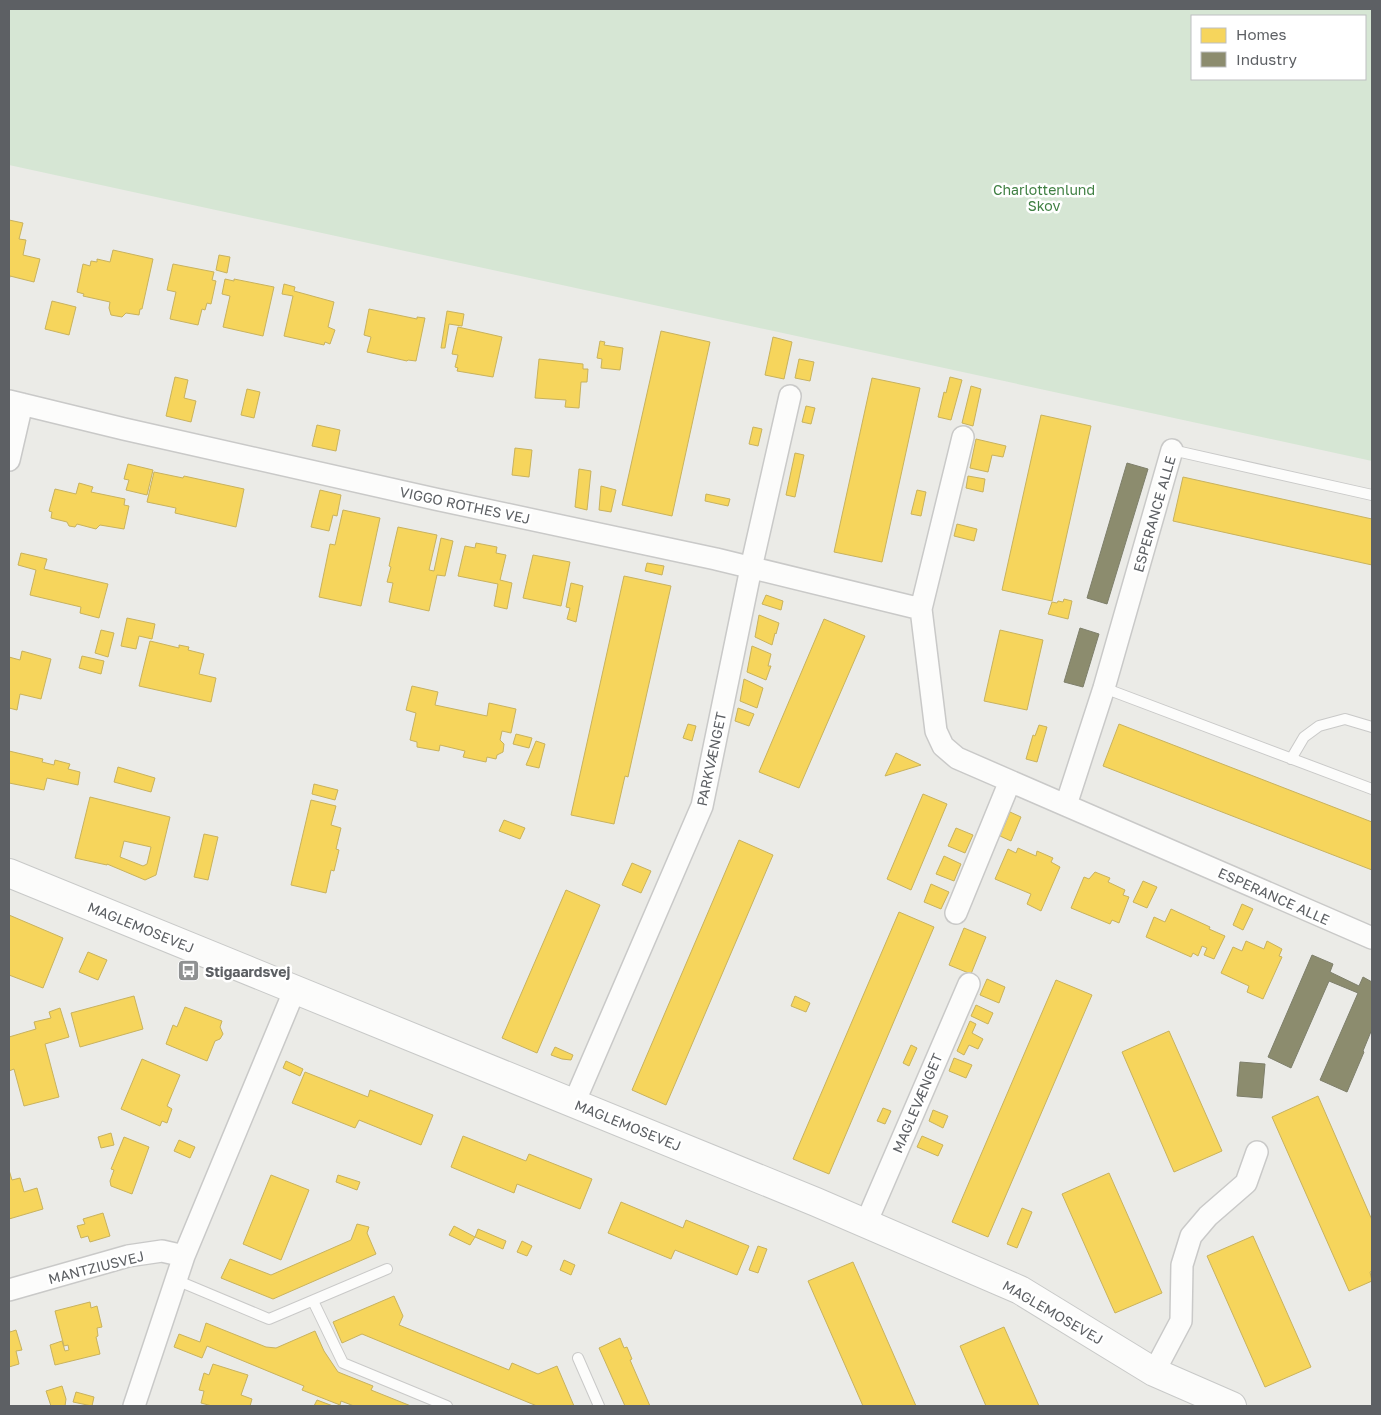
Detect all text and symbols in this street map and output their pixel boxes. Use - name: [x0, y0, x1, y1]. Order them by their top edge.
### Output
- legend: [1191, 15, 1366, 80]
- text: Homes: [1236, 25, 1286, 43]
- text: Industry: [1236, 50, 1297, 68]
- park label: Charlottenlund Skov: [993, 181, 1095, 214]
- street label: ESPERANCE ALLE: [1129, 454, 1179, 574]
- street label: VIGGO ROTHES VEJ: [398, 483, 532, 527]
- street label: PARKVÆNGET: [693, 710, 729, 808]
- street label: ESPERANCE ALLE: [1216, 864, 1332, 928]
- street label: MAGLEMOSEVEJ: [85, 898, 197, 956]
- bus stop icon: Stigaardsvej: [177, 959, 201, 983]
- place label: Stigaardsvej: [205, 963, 290, 980]
- street label: MAGLEVÆNGET: [888, 1050, 946, 1155]
- street label: MAGLEMOSEVEJ: [572, 1096, 684, 1154]
- street label: MANTZIUSVEJ: [46, 1247, 146, 1287]
- street label: MAGLEMOSEVEJ: [1000, 1276, 1106, 1348]

